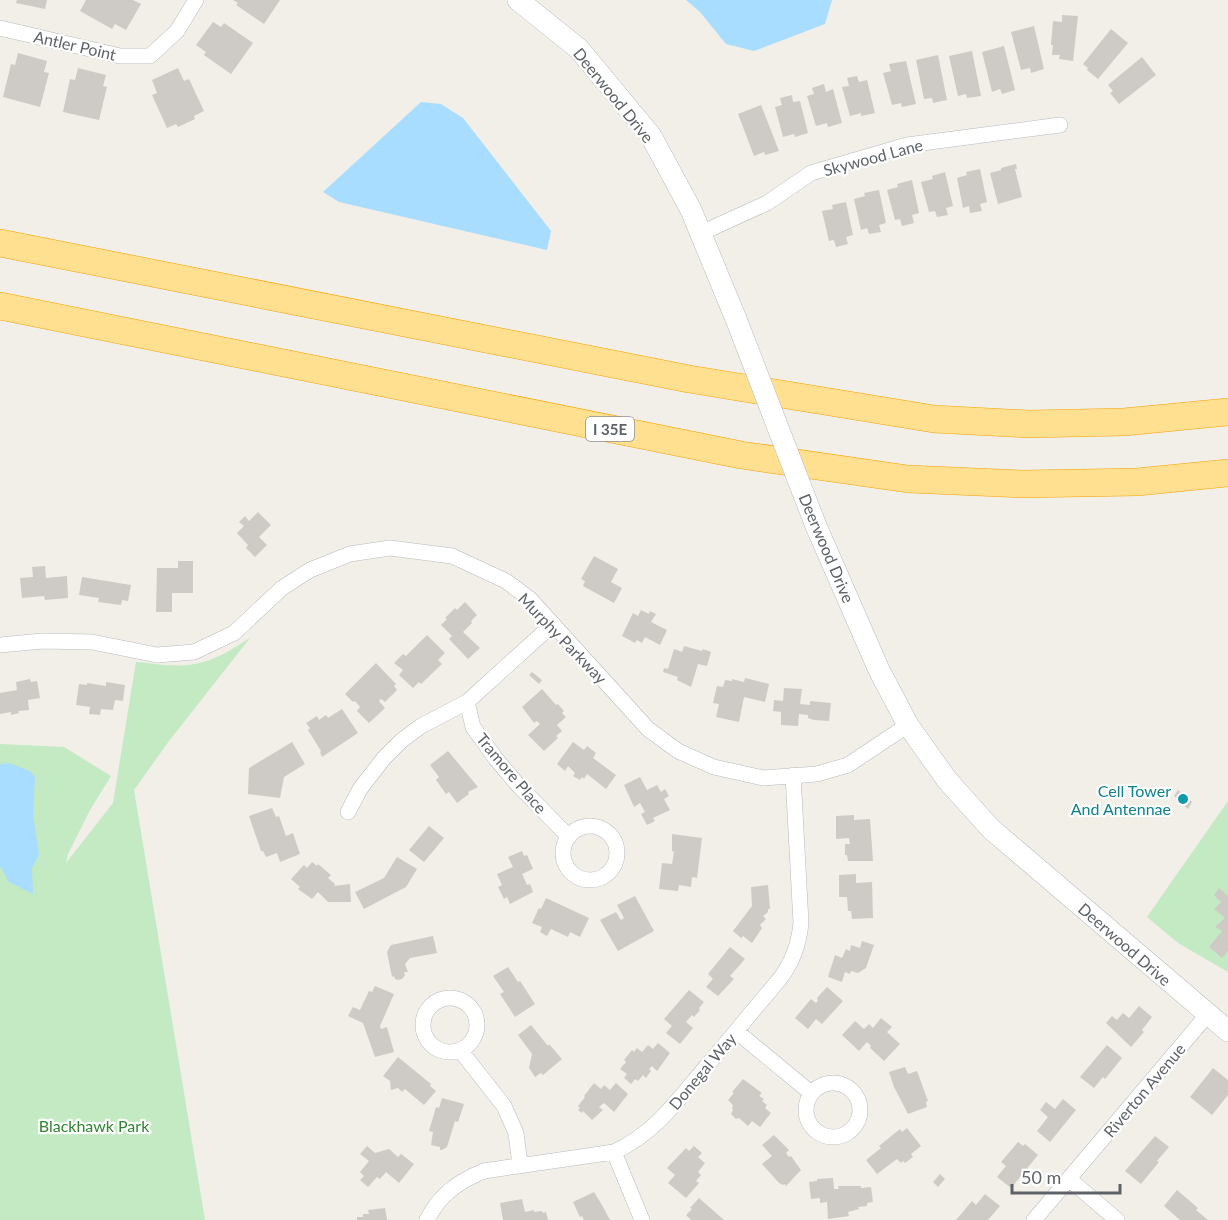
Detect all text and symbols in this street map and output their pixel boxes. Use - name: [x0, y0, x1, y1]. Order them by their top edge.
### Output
- street label: Antler Point: [32, 26, 118, 64]
- street label: Deerwood Drive: [570, 44, 658, 146]
- street label: Skywood Lane: [821, 135, 925, 179]
- road number: I 35E: [586, 417, 634, 441]
- street label: Deerwood Drive: [795, 491, 859, 605]
- street label: Murphy Parkway: [515, 589, 612, 688]
- street label: Tramore Place: [473, 729, 551, 817]
- place label: Cell Tower And Antennae: [1071, 781, 1171, 818]
- marker: Cell Tower And Antennae: [1176, 792, 1190, 806]
- street label: Deerwood Drive: [1075, 899, 1175, 989]
- street label: Donegal Way: [664, 1028, 740, 1113]
- street label: Riverton Avenue: [1099, 1039, 1189, 1141]
- park label: Blackhawk Park: [39, 1116, 150, 1135]
- scale bar: [1012, 1157, 1120, 1195]
- text: 50 m: [1021, 1166, 1061, 1188]

